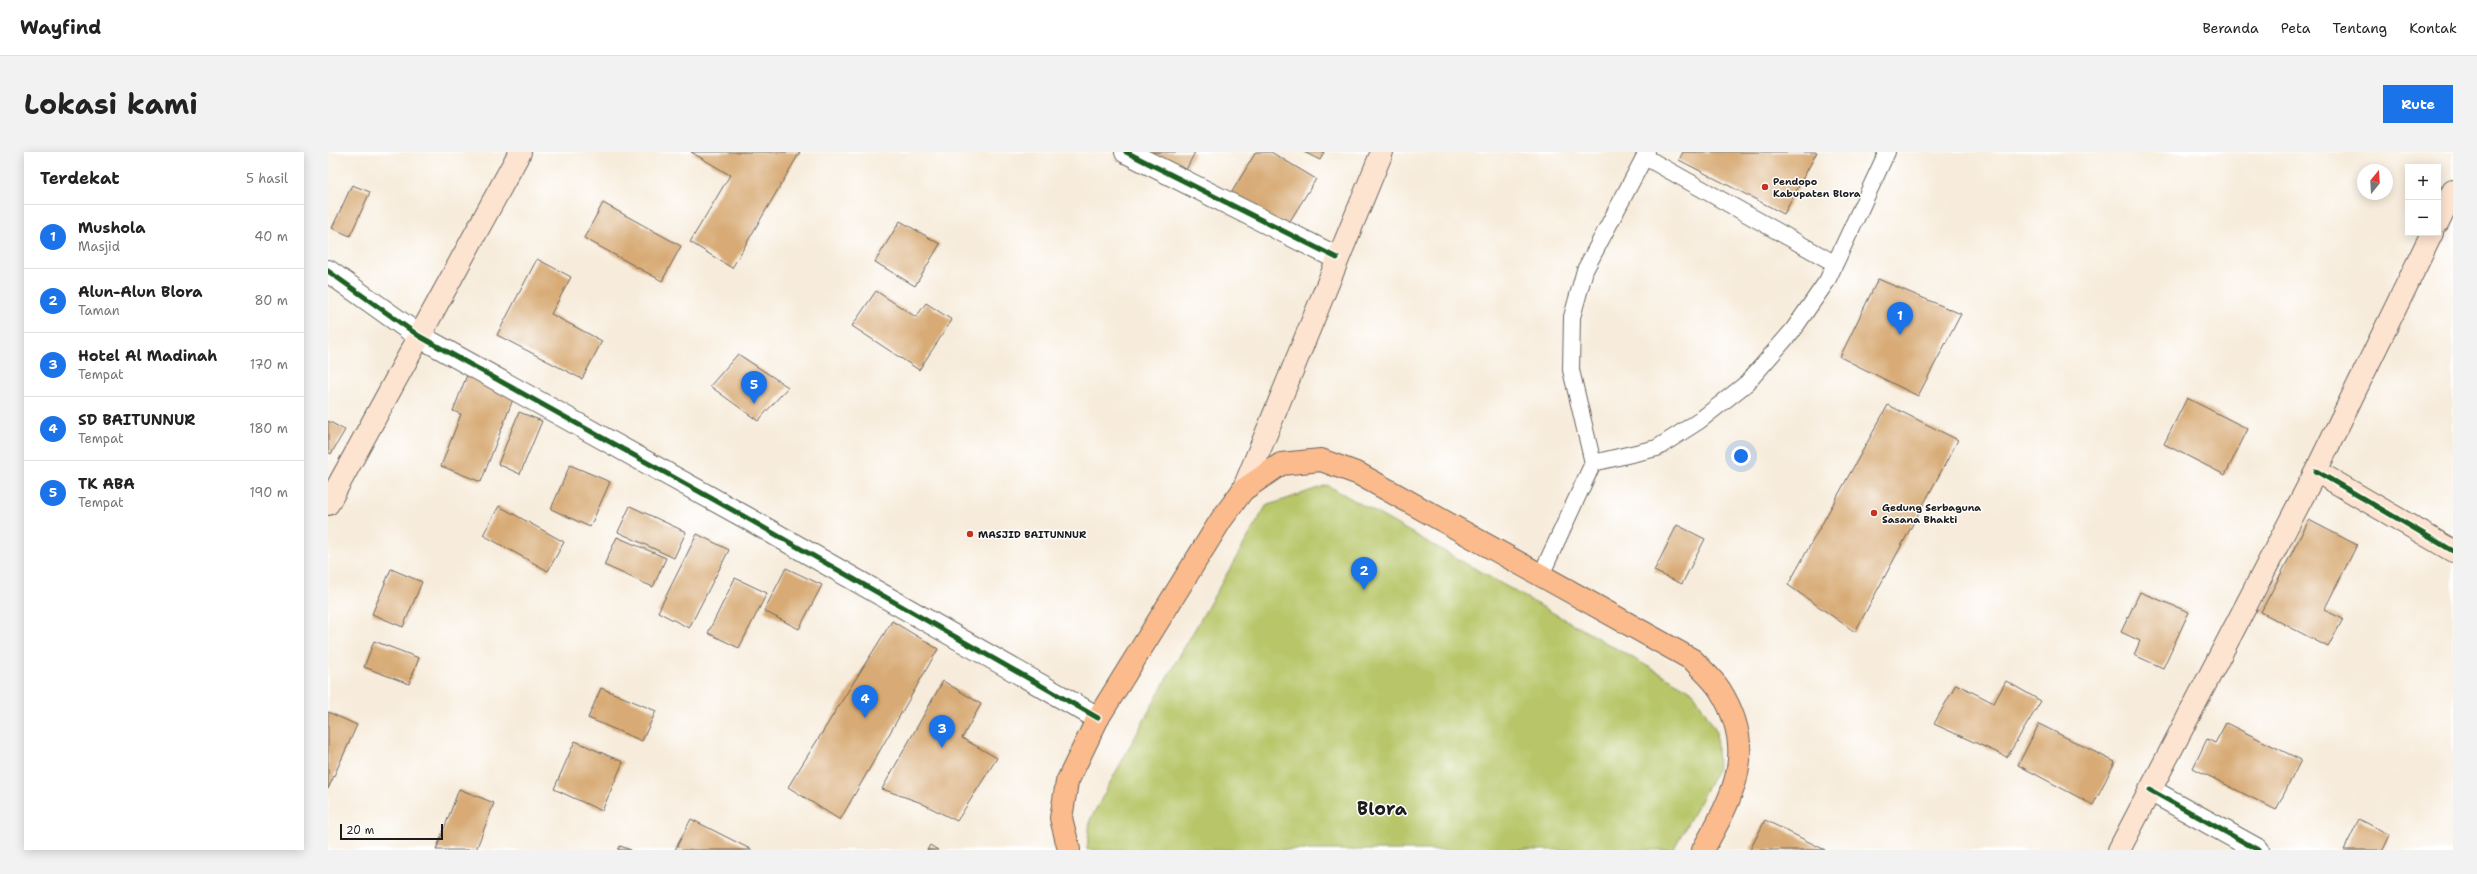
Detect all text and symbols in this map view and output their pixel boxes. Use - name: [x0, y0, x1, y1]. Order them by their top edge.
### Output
- text: Wayfind: [20, 15, 101, 40]
- text: Beranda: [2202, 19, 2259, 37]
- text: Peta: [2281, 19, 2311, 37]
- text: Tentang: [2333, 19, 2387, 37]
- text: Kontak: [2409, 19, 2457, 37]
- text: Lokasi kami: [24, 85, 198, 123]
- button: Rute: [2383, 85, 2453, 123]
- north arrow: [2357, 164, 2393, 200]
- map controls: [2405, 164, 2441, 236]
- button: +: [2405, 164, 2441, 200]
- text: Terdekat: [40, 167, 120, 189]
- text: 5 hasil: [246, 170, 288, 187]
- place label: Pendopo Kabupaten Blora: [1773, 175, 1861, 200]
- marker: Pendopo Kabupaten Blora: [1760, 182, 1770, 192]
- button: −: [2405, 200, 2441, 236]
- text: Mushola: [78, 218, 146, 238]
- text: 1: [50, 228, 56, 245]
- text: 40 m: [254, 228, 288, 245]
- text: Masjid: [78, 238, 120, 255]
- text: Alun-Alun Blora: [78, 282, 203, 302]
- text: 2: [48, 292, 58, 309]
- text: 80 m: [254, 292, 288, 309]
- text: Taman: [78, 302, 120, 319]
- pin: 1: [1887, 302, 1913, 335]
- text: Hotel Al Madinah: [78, 346, 217, 366]
- text: 3: [48, 356, 58, 373]
- text: 170 m: [250, 356, 288, 373]
- text: Tempat: [78, 366, 124, 383]
- pin: 5: [741, 371, 767, 404]
- text: SD BAITUNNUR: [78, 410, 195, 430]
- text: 4: [48, 420, 58, 437]
- text: 180 m: [249, 420, 288, 437]
- text: Tempat: [78, 430, 124, 447]
- your location: [1731, 446, 1751, 466]
- text: TK ABA: [78, 474, 135, 494]
- text: 5: [49, 484, 57, 501]
- text: 190 m: [249, 484, 288, 501]
- text: Tempat: [78, 494, 124, 511]
- place label: Gedung Serbaguna Sasana Bhakti: [1882, 501, 1981, 526]
- marker: Gedung Serbaguna Sasana Bhakti: [1869, 508, 1879, 518]
- place label: MASJID BAITUNNUR: [978, 528, 1087, 541]
- marker: MASJID BAITUNNUR: [965, 529, 975, 539]
- pin: 2: [1351, 557, 1377, 590]
- pin: 4: [852, 685, 878, 718]
- pin: 3: [929, 715, 955, 748]
- district label: Blora: [1357, 797, 1408, 821]
- scale bar: [340, 822, 443, 841]
- text: 20 m: [346, 823, 374, 838]

